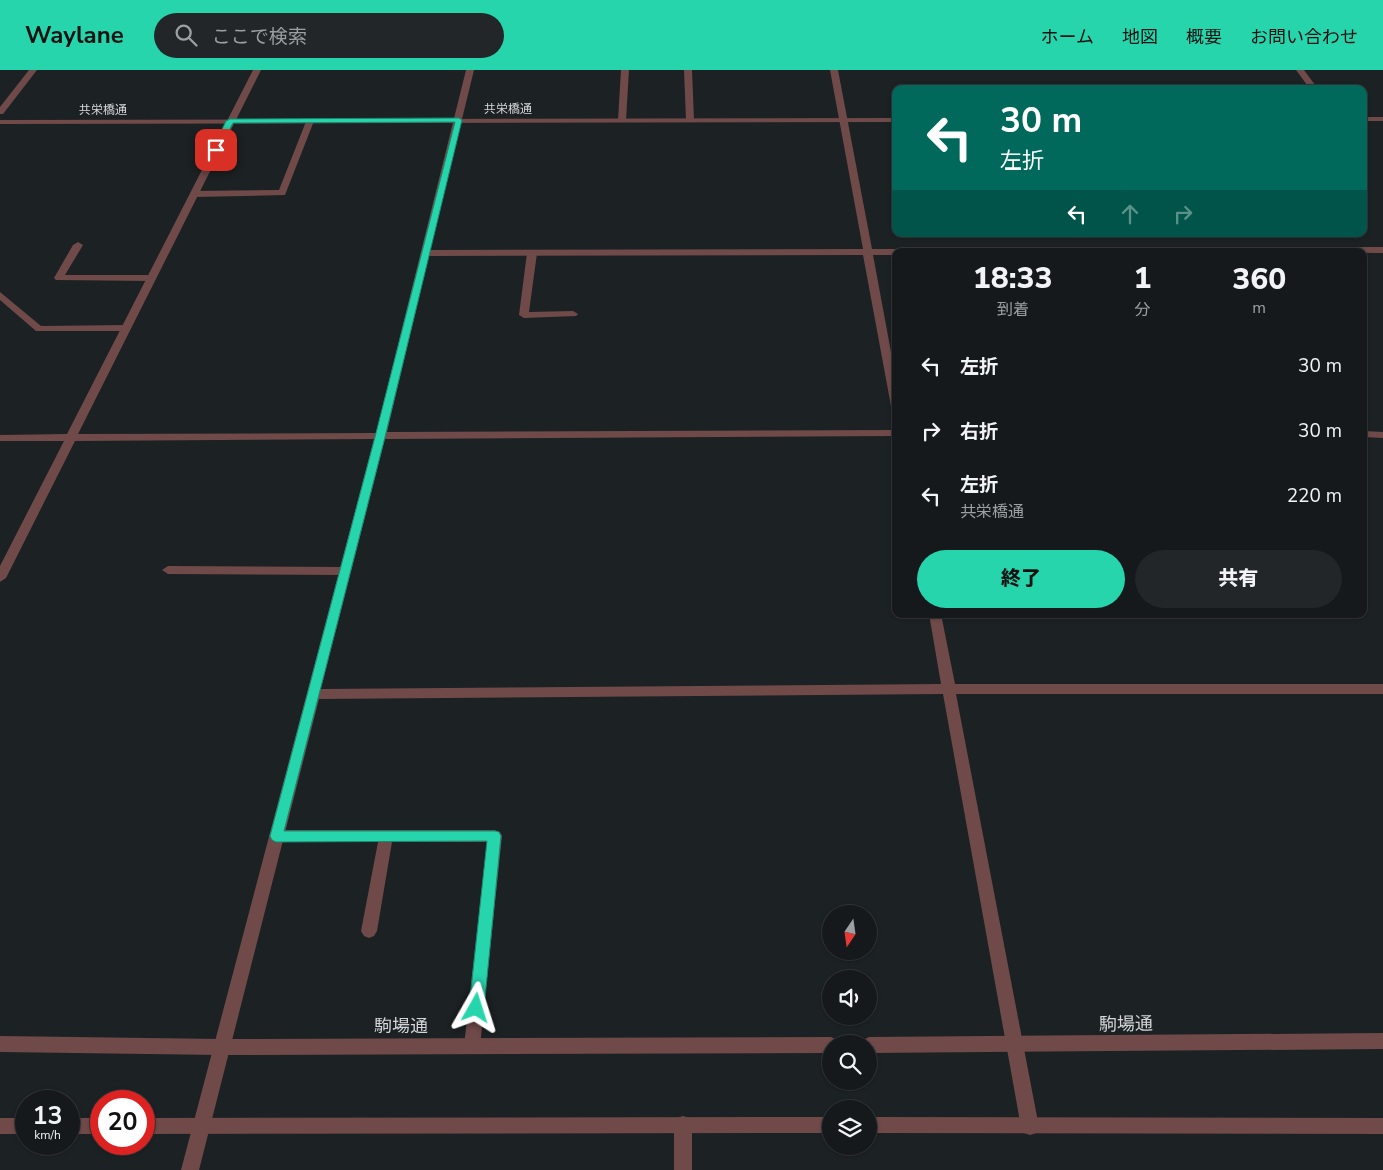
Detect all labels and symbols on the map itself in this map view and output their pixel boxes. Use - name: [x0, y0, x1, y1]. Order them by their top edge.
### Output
- street label: 共栄橋通: [484, 101, 532, 117]
- street label: 共栄橋通: [79, 102, 127, 118]
- pin: [195, 129, 237, 171]
- north arrow: [822, 905, 878, 960]
- position arrow: [449, 981, 501, 1033]
- street label: 駒場通: [1099, 1012, 1153, 1036]
- street label: 駒場通: [374, 1014, 428, 1038]
- speed limit sign: 20: [90, 1090, 155, 1155]

